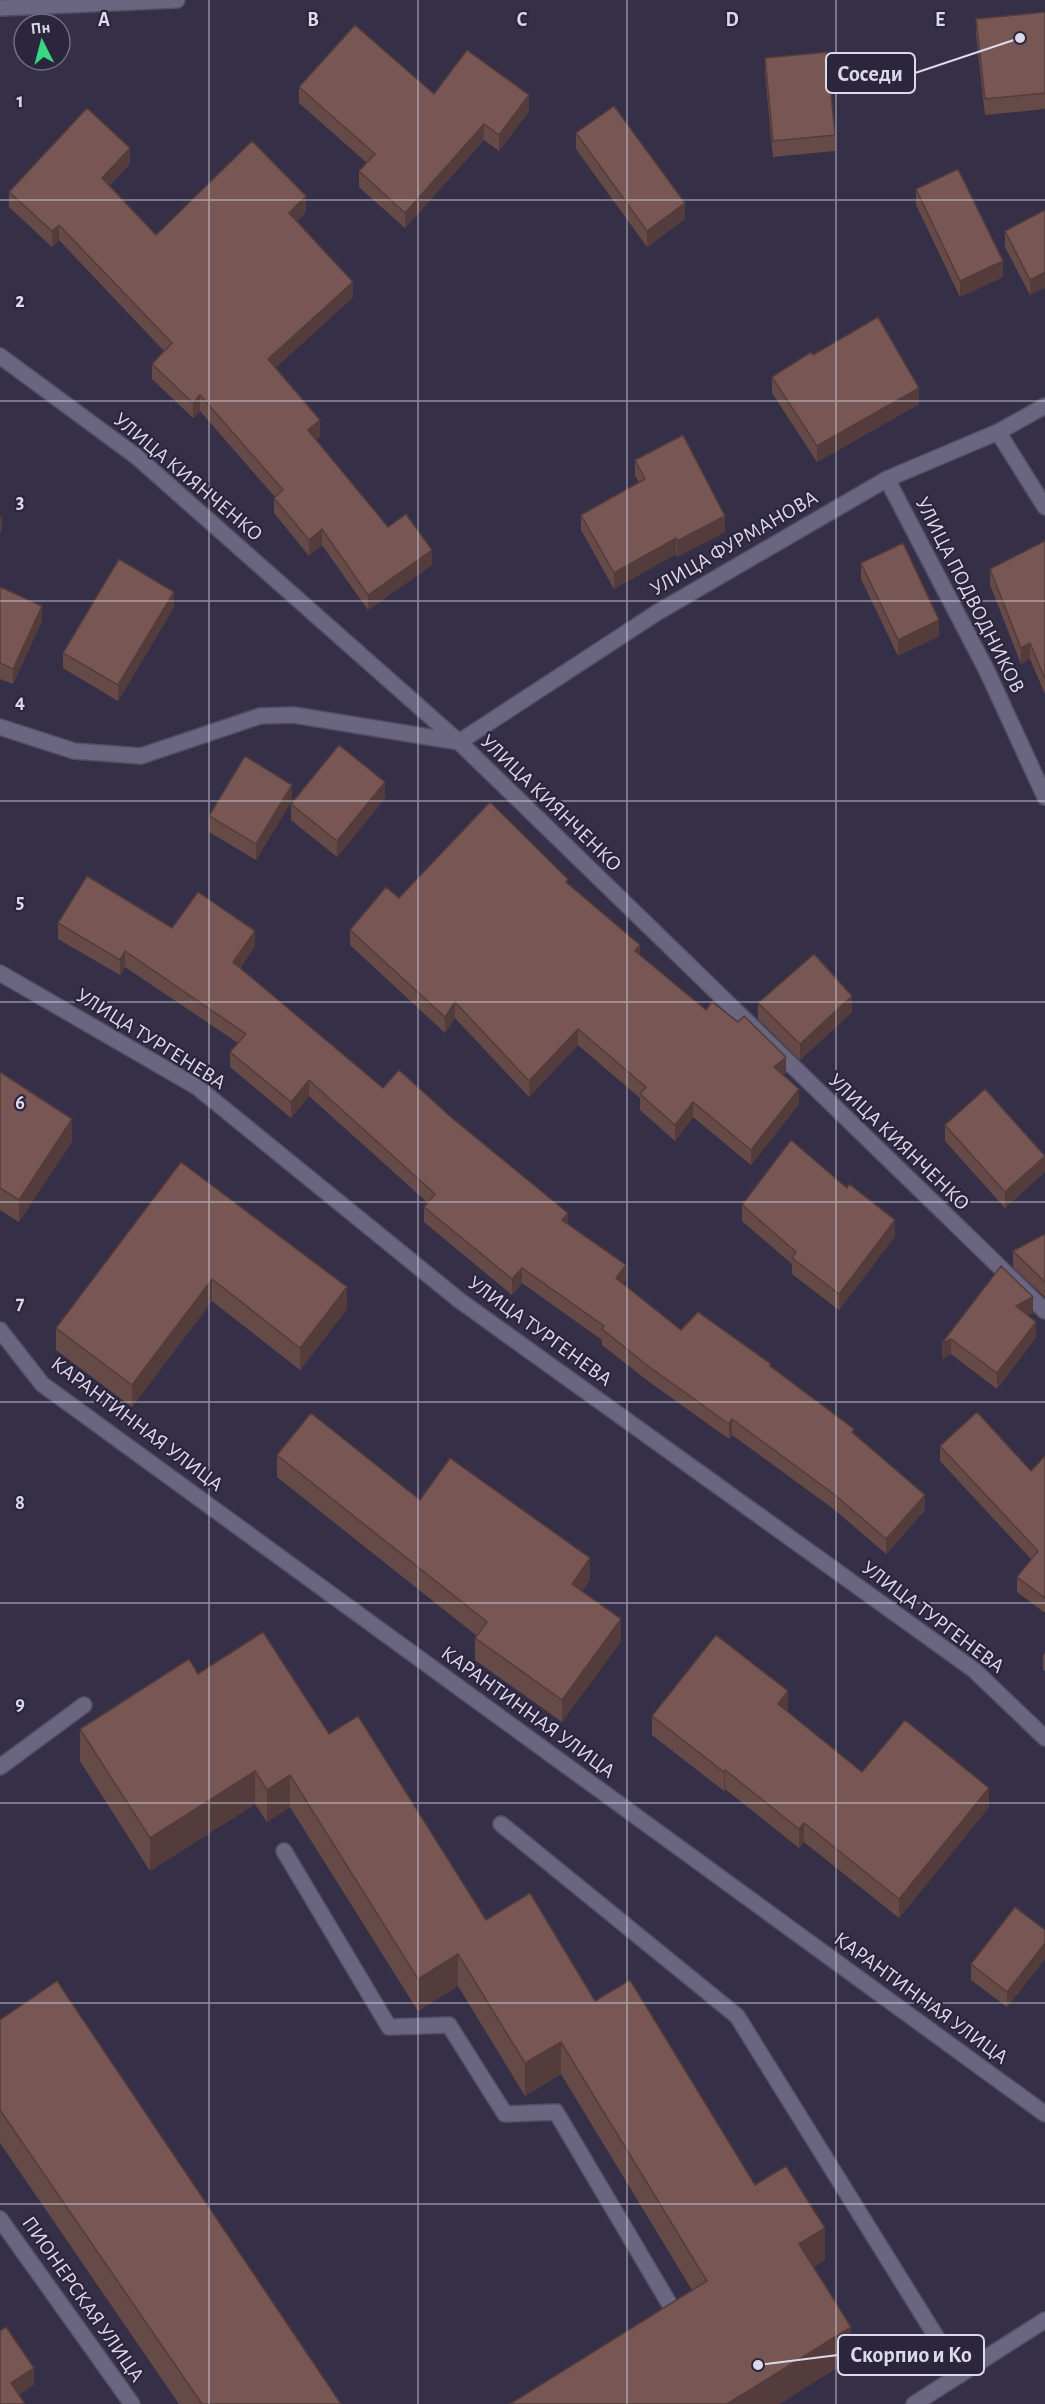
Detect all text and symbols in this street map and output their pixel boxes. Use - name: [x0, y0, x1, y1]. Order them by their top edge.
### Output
- text: A: [98, 10, 110, 30]
- text: B: [307, 10, 319, 30]
- text: C: [517, 10, 528, 30]
- text: D: [725, 10, 739, 30]
- text: E: [935, 10, 945, 30]
- north arrow: [12, 12, 72, 72]
- text: Пн: [30, 19, 51, 37]
- callout: Соседи: [826, 53, 915, 93]
- text: Соседи: [837, 63, 903, 85]
- text: 1: [16, 91, 24, 111]
- text: 2: [15, 291, 25, 311]
- street label: УЛИЦА КИЯНЧЕНКО: [110, 409, 266, 545]
- street label: УЛИЦА ФУРМАНОВА: [647, 487, 821, 599]
- text: 3: [16, 492, 24, 512]
- street label: УЛИЦА ПОДВОДНИКОВ: [911, 494, 1029, 696]
- text: 4: [15, 692, 25, 712]
- street label: УЛИЦА КИЯНЧЕНКО: [476, 730, 626, 876]
- text: 5: [16, 892, 24, 912]
- street label: УЛИЦА ТУРГЕНЕВА: [72, 984, 230, 1094]
- street label: УЛИЦА КИЯНЧЕНКО: [824, 1069, 974, 1215]
- text: 6: [15, 1093, 25, 1113]
- street label: УЛИЦА ТУРГЕНЕВА: [464, 1272, 616, 1390]
- text: 7: [16, 1293, 25, 1313]
- street label: КАРАНТИННАЯ УЛИЦА: [47, 1353, 227, 1495]
- text: 8: [15, 1493, 25, 1513]
- street label: УЛИЦА ТУРГЕНЕВА: [858, 1557, 1008, 1677]
- street label: КАРАНТИННАЯ УЛИЦА: [437, 1642, 619, 1782]
- text: 9: [15, 1694, 25, 1714]
- street label: КАРАНТИННАЯ УЛИЦА: [830, 1928, 1012, 2068]
- street label: ПИОНЕРСКАЯ УЛИЦА: [18, 2212, 148, 2386]
- callout: Скорпио и Ко: [838, 2335, 984, 2375]
- text: Скорпио и Ко: [850, 2344, 972, 2366]

